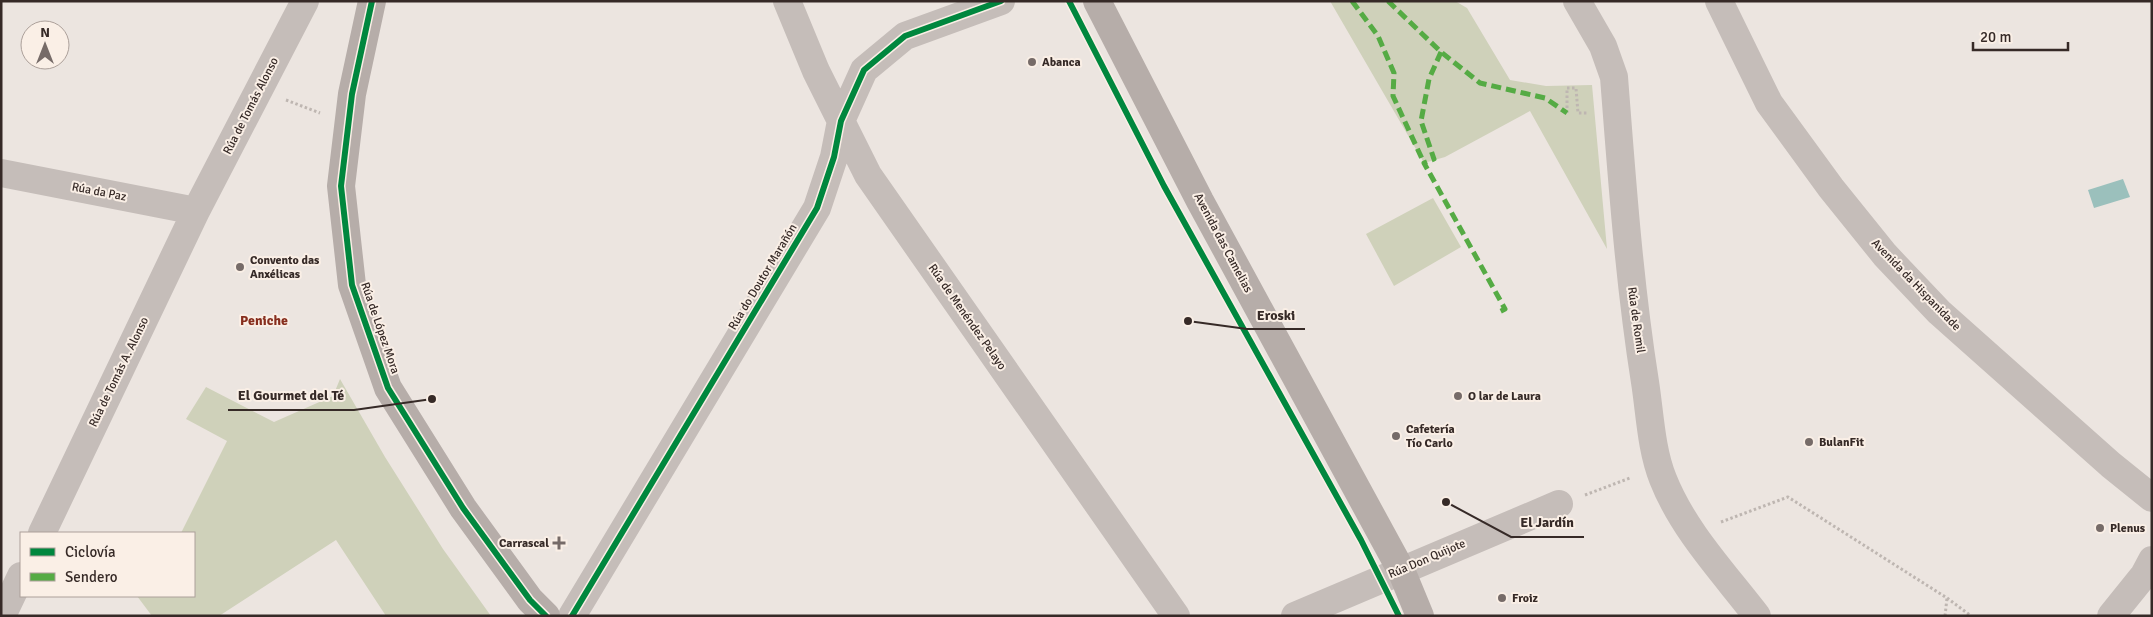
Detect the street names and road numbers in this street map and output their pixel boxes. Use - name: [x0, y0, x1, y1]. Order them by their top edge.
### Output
- street label: Rúa de Tomás Alonso: [220, 55, 282, 157]
- street label: Rúa da Paz: [70, 179, 128, 205]
- street label: Avenida das Camelias: [1190, 191, 1256, 295]
- street label: Rúa do Doutor Marañón: [725, 221, 801, 333]
- street label: Avenida da Hispanidade: [1868, 236, 1964, 334]
- street label: Rúa de Menéndez Pelayo: [925, 261, 1009, 373]
- street label: Rúa de López Mora: [357, 280, 403, 376]
- street label: Rúa de Romil: [1624, 286, 1648, 355]
- street label: Rúa de Tomás A. Alonso: [86, 315, 152, 429]
- street label: Rúa Don Quijote: [1386, 536, 1468, 582]

